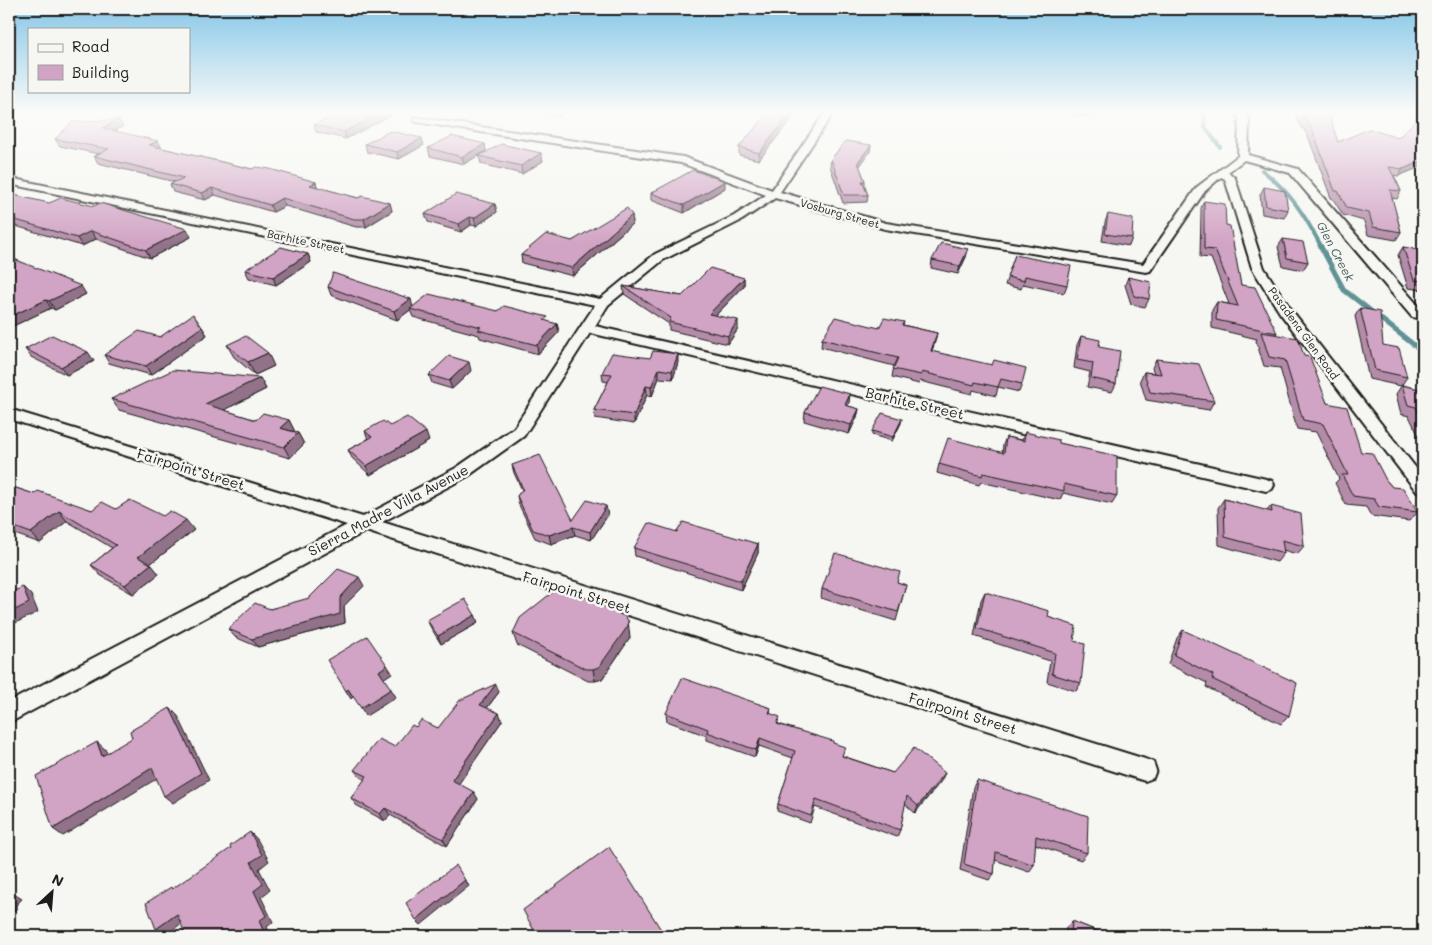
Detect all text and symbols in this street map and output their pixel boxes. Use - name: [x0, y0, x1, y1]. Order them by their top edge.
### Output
- legend: [28, 28, 190, 92]
- text: Road: [72, 36, 109, 56]
- text: Building: [72, 62, 129, 82]
- street label: Vosburg Street: [798, 194, 882, 232]
- water label: Glen Creek: [1314, 218, 1359, 284]
- street label: Barhite Street: [266, 225, 346, 257]
- street label: Pasadena Glen Road: [1265, 284, 1343, 382]
- street label: Barhite Street: [864, 382, 966, 424]
- street label: Fairpoint Street: [135, 444, 247, 494]
- street label: Sierra Madre Villa Avenue: [305, 460, 471, 560]
- street label: Fairpoint Street: [521, 567, 633, 617]
- street label: Fairpoint Street: [907, 688, 1019, 738]
- north arrow: [28, 868, 78, 918]
- text: N: [49, 869, 67, 891]

